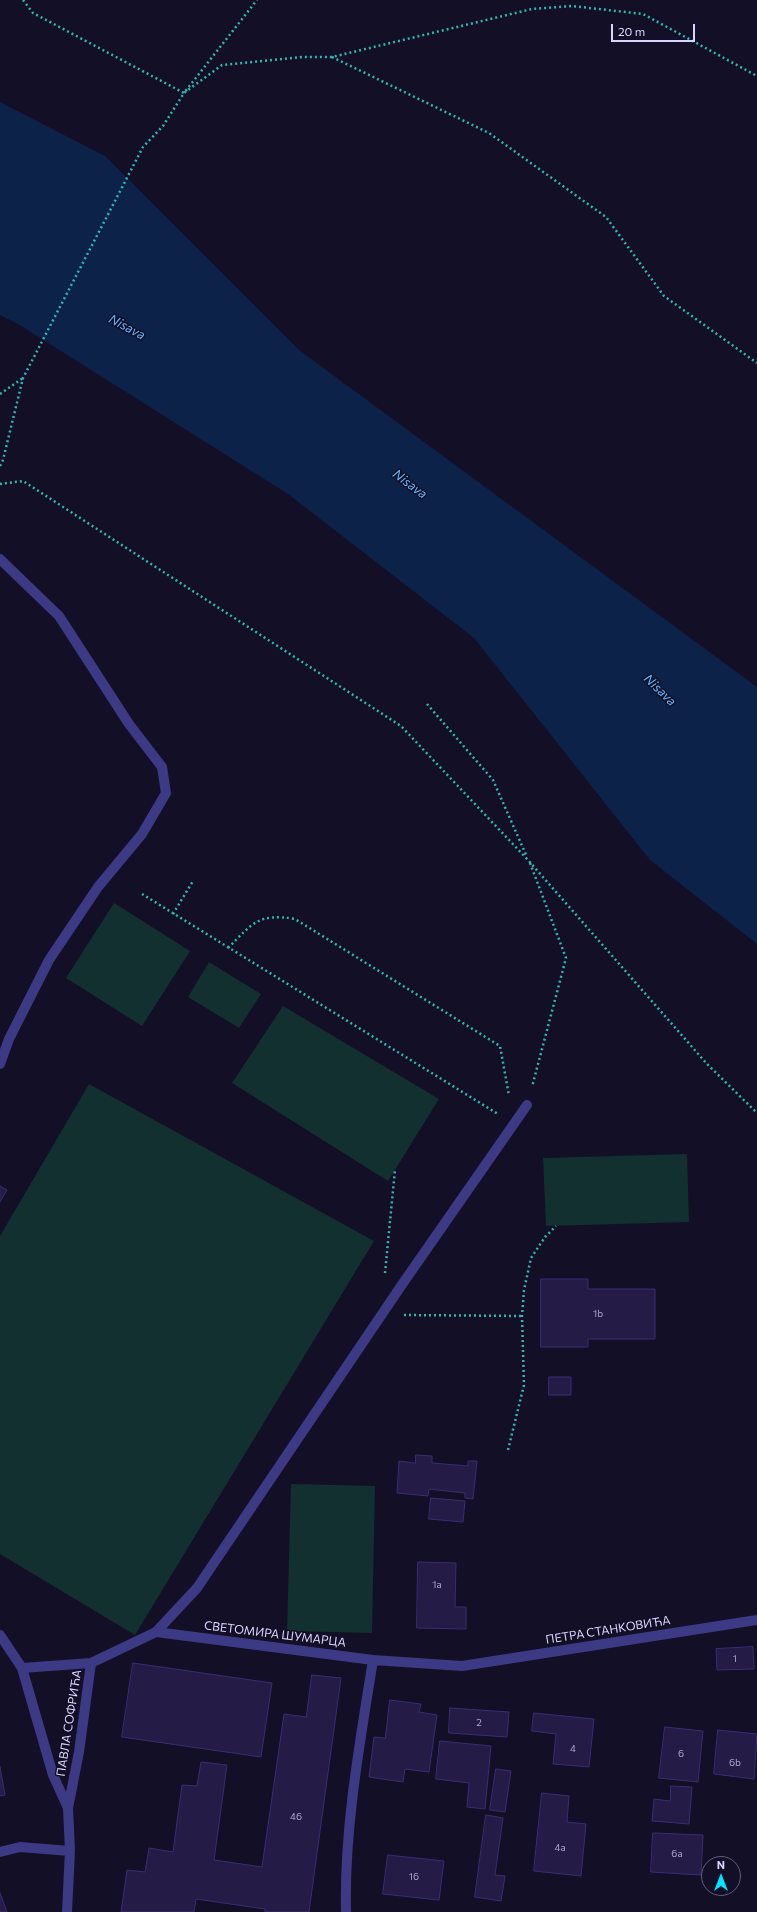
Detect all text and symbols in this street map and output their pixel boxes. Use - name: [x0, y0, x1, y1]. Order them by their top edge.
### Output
- scale bar: [613, 16, 697, 42]
- text: 20 m: [618, 24, 645, 38]
- water label: Nisava: [106, 311, 148, 343]
- water label: Nisava: [390, 466, 430, 502]
- water label: Nisava: [641, 671, 679, 709]
- house number: 1b: [593, 1308, 603, 1320]
- house number: 1a: [432, 1579, 442, 1591]
- street label: ПЕТРА СТАНКОВИЋА: [545, 1613, 671, 1647]
- street label: СВЕТОМИРА ШУМАРЦА: [203, 1618, 347, 1650]
- house number: 1: [733, 1653, 737, 1665]
- street label: ПАВЛА СОФРИЋА: [53, 1669, 85, 1777]
- house number: 2: [476, 1717, 482, 1729]
- house number: 4: [570, 1743, 576, 1755]
- house number: 6: [678, 1748, 684, 1760]
- house number: 6b: [729, 1757, 741, 1769]
- house number: 46: [290, 1811, 302, 1823]
- house number: 4a: [554, 1842, 566, 1854]
- house number: 6a: [671, 1848, 683, 1860]
- north arrow: [701, 1856, 741, 1896]
- text: N: [717, 1858, 725, 1871]
- house number: 16: [409, 1871, 419, 1883]

